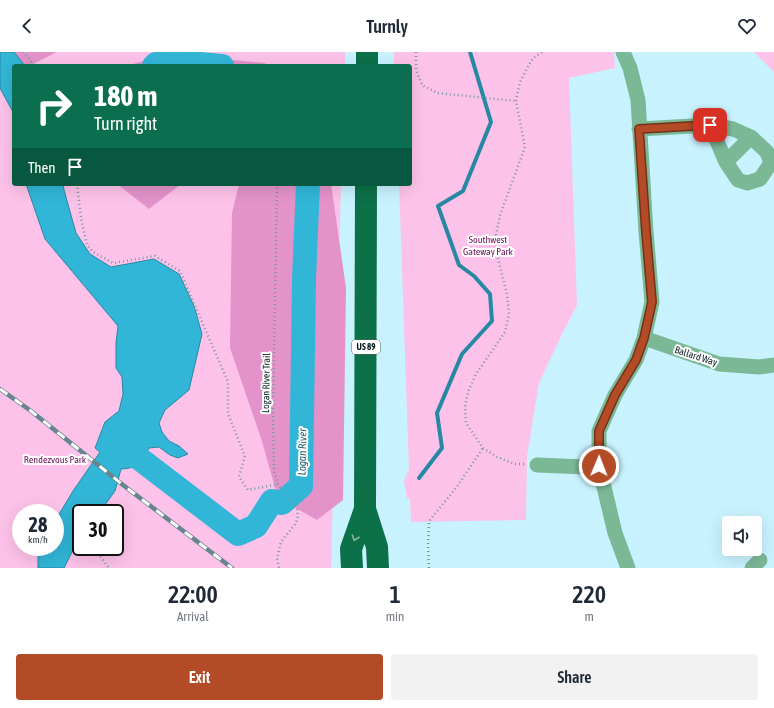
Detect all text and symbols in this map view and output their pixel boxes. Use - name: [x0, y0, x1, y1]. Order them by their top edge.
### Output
- icon: back: [16, 15, 38, 37]
- icon: heart: [736, 15, 758, 37]
- text: Turnly: [366, 16, 408, 37]
- icon: right: [28, 80, 80, 132]
- text: 180 m: [94, 80, 157, 112]
- pin: [693, 108, 727, 142]
- text: Turn right: [94, 113, 157, 134]
- icon: arrive: [699, 114, 721, 136]
- icon: arrive: [64, 156, 86, 178]
- text: Then: [28, 159, 56, 176]
- park label: Southwest Gateway Park: [463, 234, 514, 257]
- road number: US 89: [352, 340, 380, 354]
- street label: Ballard Way: [673, 344, 719, 368]
- street label: Logan River Trail: [260, 353, 272, 413]
- water label: Logan River: [296, 428, 308, 476]
- position arrow: [578, 445, 620, 487]
- park label: Rendezvous Park: [24, 454, 87, 465]
- speed limit sign: 30: [72, 504, 124, 556]
- text: 28: [29, 513, 47, 536]
- map controls: [722, 516, 762, 556]
- button: sound: [722, 516, 762, 556]
- text: km/h: [28, 534, 48, 545]
- one-way arrow: [351, 535, 360, 542]
- text: 22:00: [168, 581, 218, 608]
- text: 1: [389, 581, 401, 608]
- text: 220: [572, 581, 606, 608]
- text: Arrival: [177, 609, 209, 624]
- text: min: [386, 609, 404, 624]
- text: m: [584, 609, 594, 624]
- button: Exit: [16, 654, 383, 700]
- button: Share: [391, 654, 758, 700]

